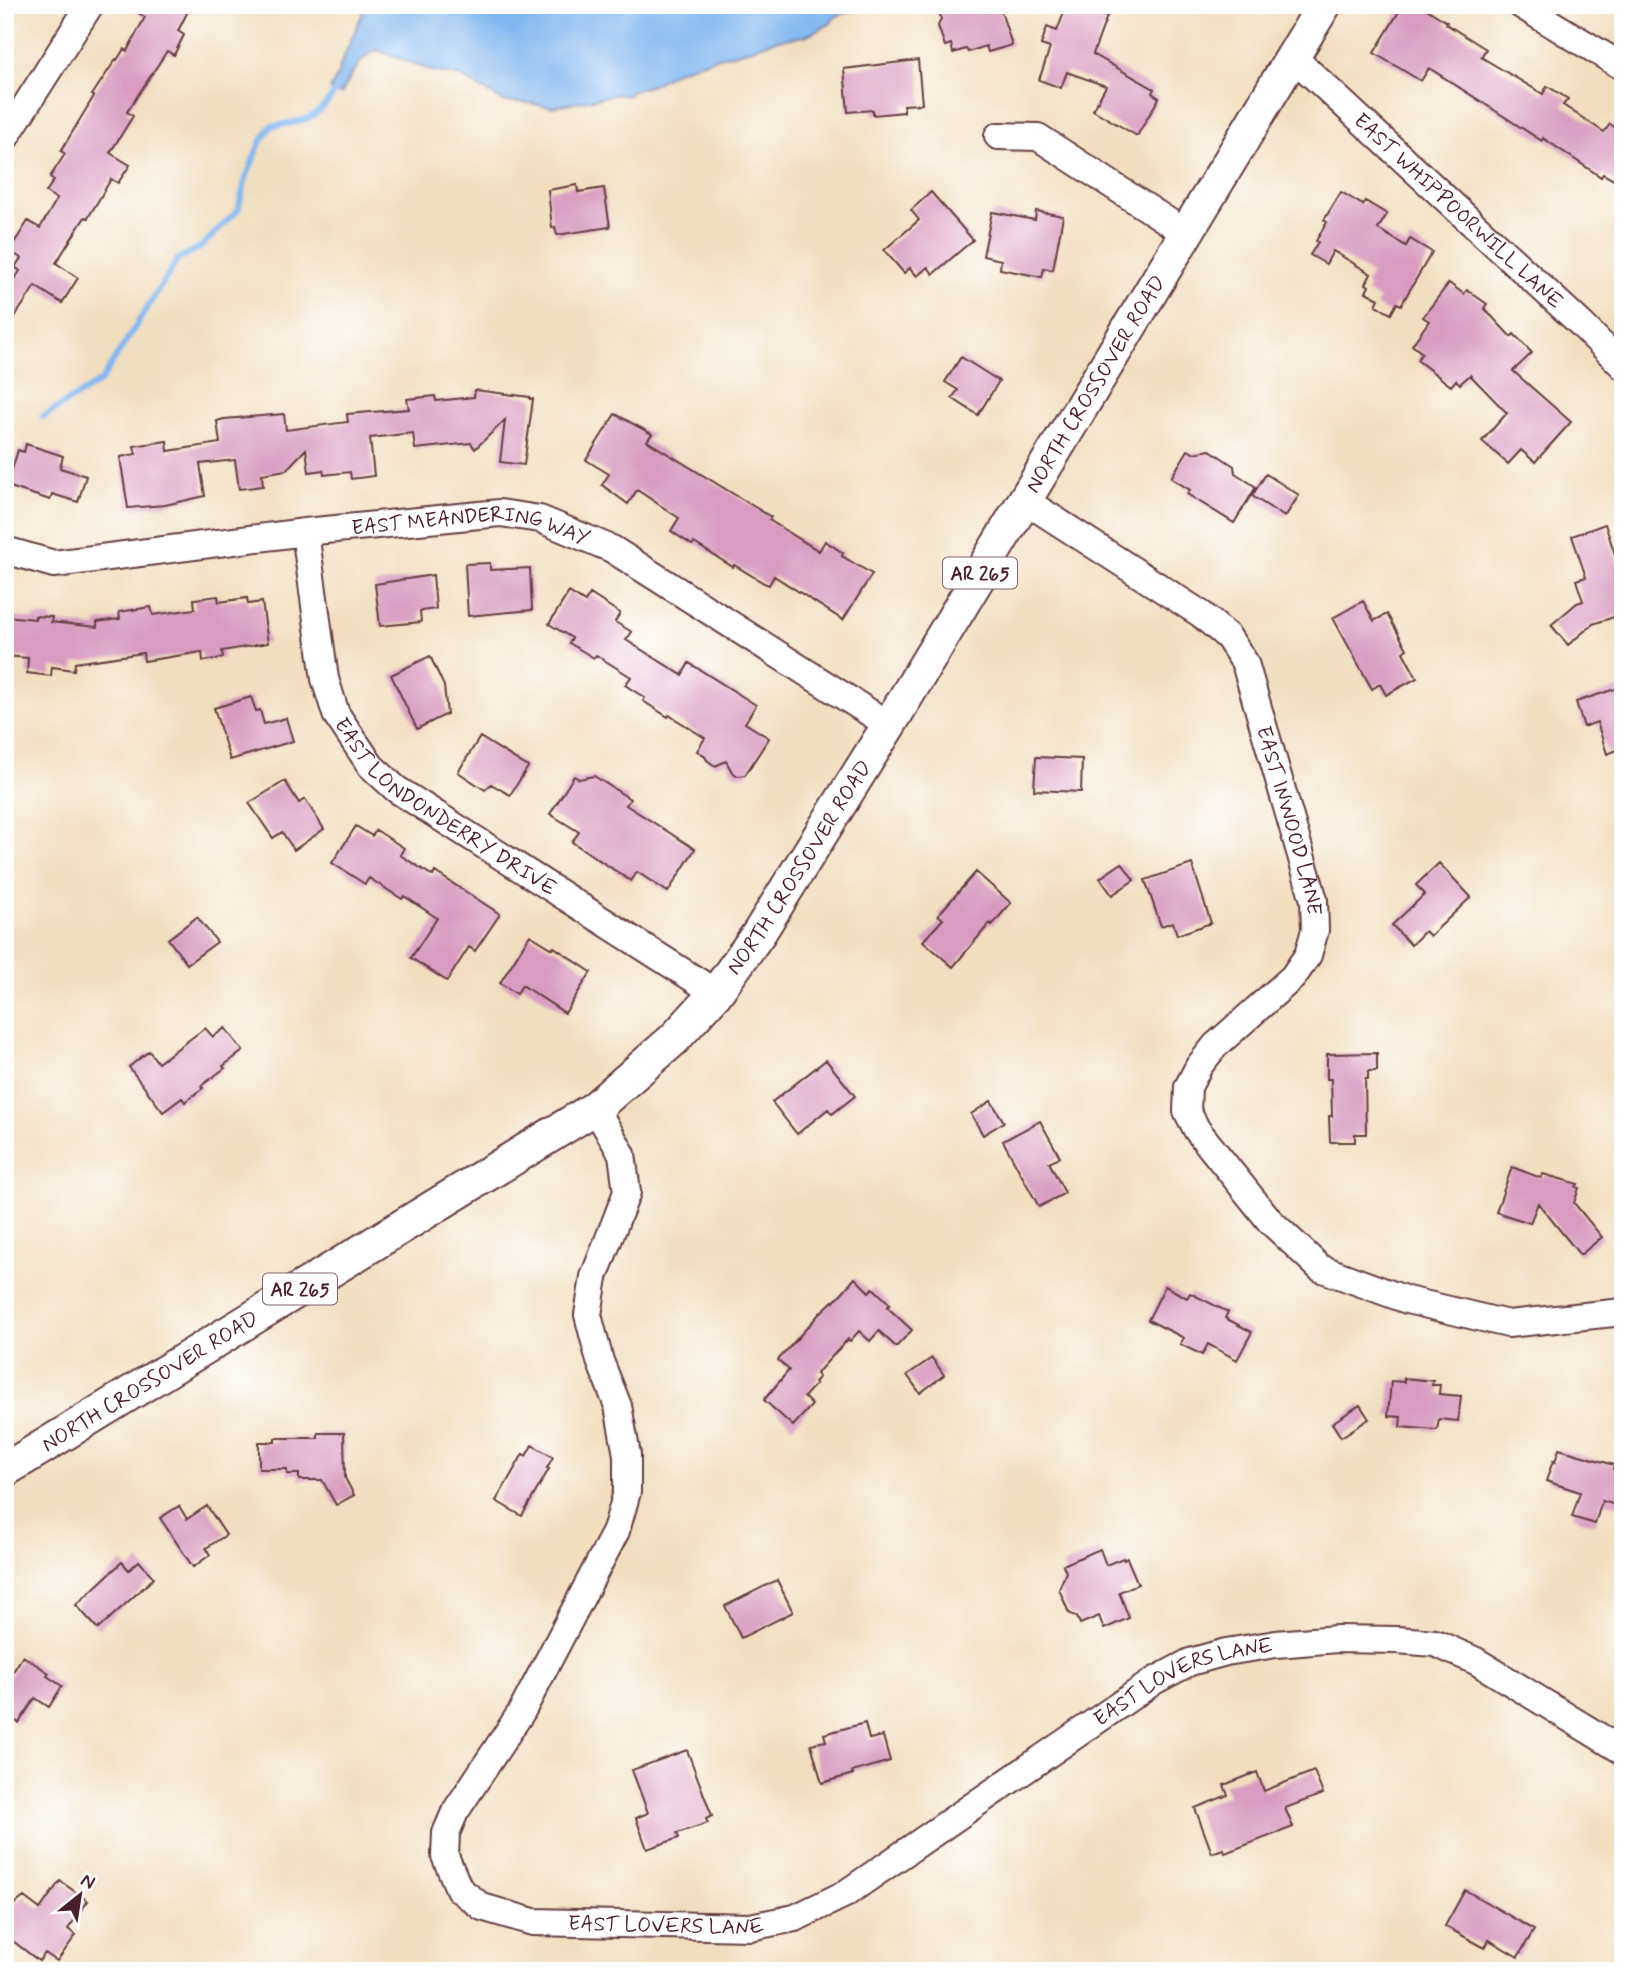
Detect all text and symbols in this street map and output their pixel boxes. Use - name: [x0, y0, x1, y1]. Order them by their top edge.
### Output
- street label: EAST WHIPPOORWILL LANE: [1347, 107, 1569, 316]
- street label: NORTH CROSSOVER ROAD: [1019, 270, 1172, 498]
- street label: EAST MEANDERING WAY: [350, 500, 594, 553]
- road number: AR 265: [943, 558, 1017, 588]
- street label: EAST LONDONDERRY DRIVE: [327, 712, 562, 903]
- street label: EAST INWOOD LANE: [1249, 723, 1327, 915]
- street label: NORTH CROSSOVER ROAD: [720, 755, 879, 981]
- road number: AR 265: [263, 1274, 337, 1304]
- street label: NORTH CROSSOVER ROAD: [37, 1305, 264, 1459]
- street label: EAST LOVERS LANE: [1089, 1632, 1275, 1733]
- north arrow: [46, 1860, 116, 1930]
- text: N: [76, 1868, 99, 1896]
- street label: EAST LOVERS LANE: [568, 1910, 767, 1942]

